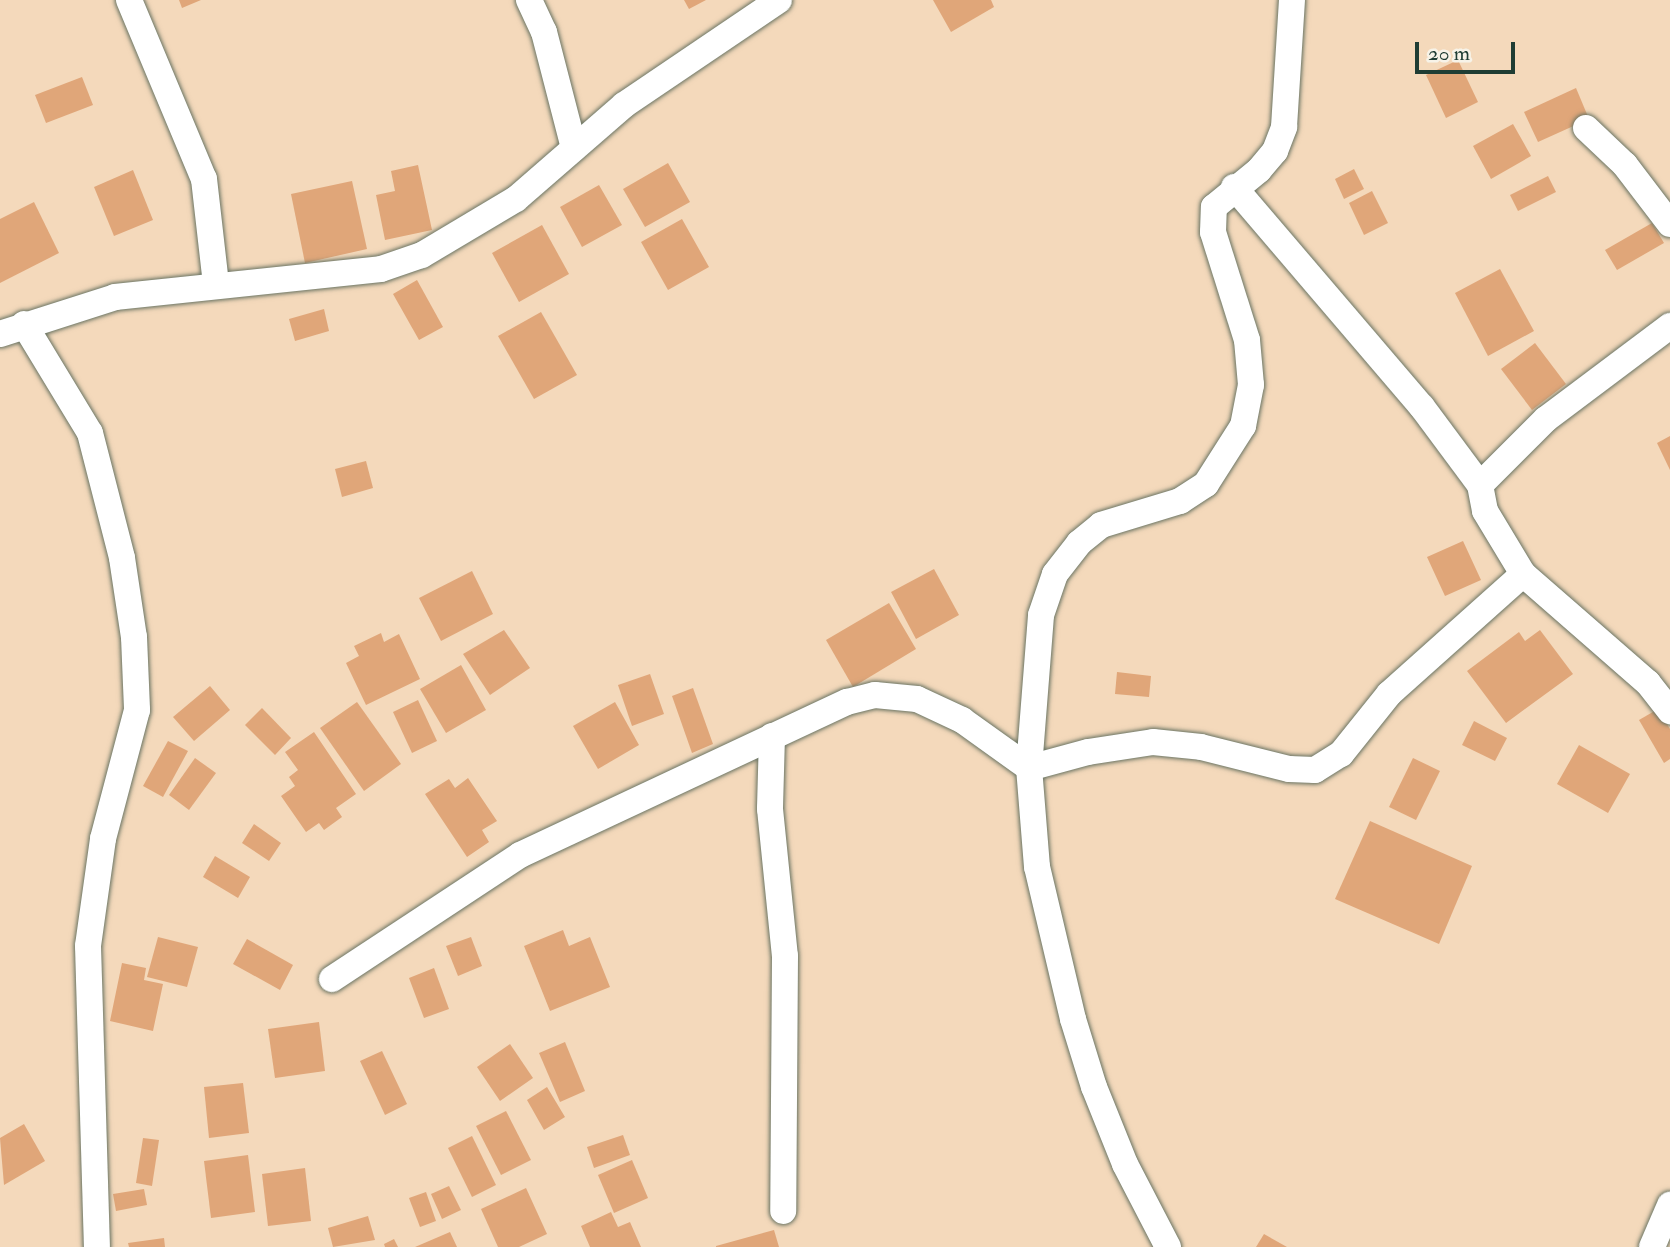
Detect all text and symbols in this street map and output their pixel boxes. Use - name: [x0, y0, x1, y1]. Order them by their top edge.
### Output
- scale bar: [1418, 28, 1518, 72]
- text: 20 m: [1428, 40, 1470, 67]

